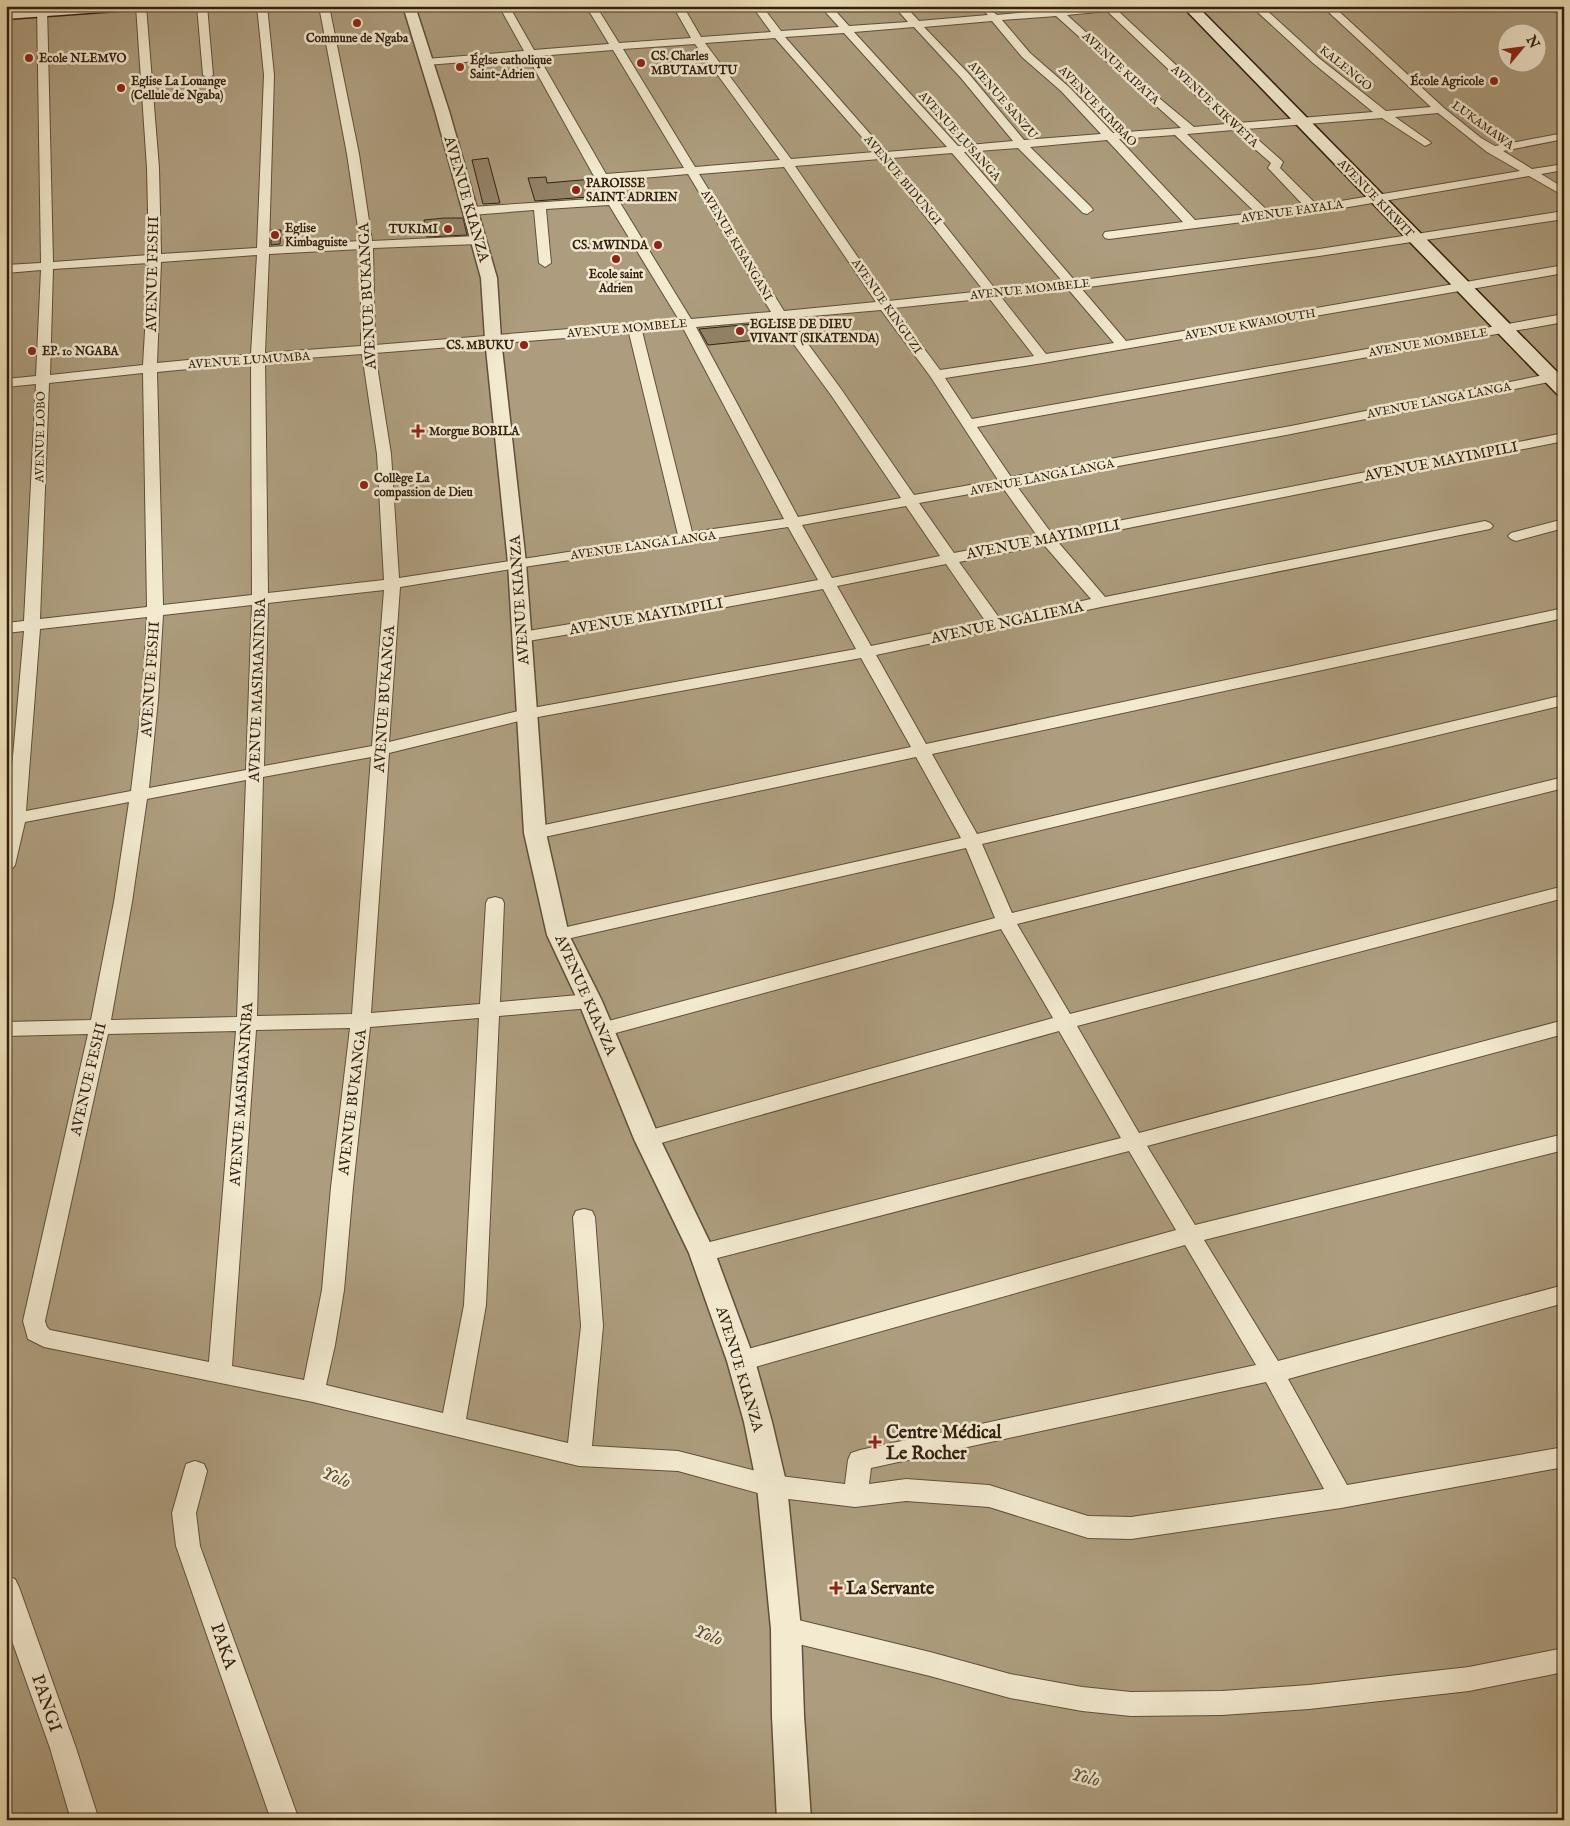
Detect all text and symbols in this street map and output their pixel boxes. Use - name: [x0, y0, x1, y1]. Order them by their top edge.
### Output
- marker: Commune de Ngaba: [351, 17, 363, 29]
- north arrow: [1498, 22, 1548, 72]
- street label: AVENUE KIPATA: [1078, 28, 1163, 109]
- place label: Commune de Ngaba: [306, 31, 409, 47]
- text: N: [1521, 32, 1543, 52]
- street label: KALENGO: [1316, 43, 1375, 94]
- place label: CS. Charles MBUTAMUTU: [651, 49, 738, 78]
- place label: Ecole NLEMVO: [39, 51, 126, 66]
- marker: Ecole NLEMVO: [23, 52, 35, 64]
- place label: Églse catholique Saint-Adrien: [470, 52, 552, 82]
- marker: CS. Charles MBUTAMUTU: [635, 57, 647, 69]
- street label: AVENUE SANZU: [964, 58, 1041, 143]
- marker: Églse catholique Saint-Adrien: [454, 61, 466, 73]
- street label: AVENUE KIKWETA: [1167, 61, 1262, 151]
- street label: AVENUE KIMBAO: [1055, 62, 1140, 150]
- place label: École Agricole: [1410, 73, 1484, 90]
- place label: Eglise La Louange (Cellule de Ngaba): [131, 74, 226, 104]
- marker: École Agricole: [1488, 75, 1500, 87]
- marker: Eglise La Louange (Cellule de Ngaba): [115, 82, 127, 94]
- street label: AVENUE LUSANGA: [915, 88, 1004, 185]
- street label: LUKAMAWA: [1449, 98, 1517, 153]
- street label: AVENUE BIDUNGI: [860, 132, 945, 228]
- street label: AVENUE KIANZA: [439, 133, 494, 265]
- street label: AVENUE KIKWIT: [1334, 155, 1417, 241]
- place label: PAROISSE SAINT ADRIEN: [586, 176, 678, 205]
- marker: PAROISSE SAINT ADRIEN: [570, 184, 582, 196]
- street label: AVENUE KISANGANI: [697, 186, 776, 303]
- street label: AVENUE FAYALA: [1239, 197, 1345, 226]
- street label: AVENUE FESHI: [142, 215, 163, 333]
- place label: Eglise Kimbaguiste: [285, 221, 348, 251]
- street label: AVENUE BUKANGA: [354, 221, 381, 371]
- place label: TUKIMI: [388, 222, 439, 237]
- marker: TUKIMI: [442, 223, 454, 235]
- marker: Eglise Kimbaguiste: [269, 229, 281, 241]
- place label: CS. MWINDA: [572, 238, 649, 253]
- marker: CS. MWINDA: [652, 239, 664, 251]
- marker: Ecole saint Adrien: [610, 253, 622, 265]
- street label: AVENUE KINGUZI: [848, 255, 925, 357]
- place label: Ecole saint Adrien: [589, 267, 644, 296]
- street label: AVENUE MOMBELE: [968, 276, 1091, 303]
- street label: AVENUE KWAMOUTH: [1182, 306, 1317, 344]
- street label: AVENUE MOMBELE: [565, 316, 688, 341]
- place label: EGLISE DE DIEU VIVANT (SIKATENDA): [749, 317, 879, 346]
- marker: EGLISE DE DIEU VIVANT (SIKATENDA): [734, 325, 746, 337]
- street label: AVENUE MOMBELE: [1366, 325, 1489, 361]
- place label: CS. MBUKU: [446, 338, 515, 353]
- marker: CS. MBUKU: [518, 339, 530, 351]
- place label: EP. 10 NGABA: [42, 344, 120, 359]
- marker: EP. 10 NGABA: [26, 345, 38, 357]
- street label: AVENUE LUMUMBA: [187, 349, 311, 372]
- street label: AVENUE LANGA LANGA: [1365, 379, 1513, 422]
- street label: AVENUE LOBO: [32, 391, 49, 484]
- marker: Morgue BOBILA: [411, 424, 425, 438]
- place label: Morgue BOBILA: [429, 424, 520, 440]
- street label: AVENUE MAYIMPILI: [1362, 437, 1520, 486]
- street label: AVENUE LANGA LANGA: [968, 456, 1116, 499]
- place label: Collège La compassion de Dieu: [374, 471, 473, 501]
- marker: Collège La compassion de Dieu: [358, 479, 370, 491]
- street label: AVENUE MAYIMPILI: [964, 515, 1122, 564]
- street label: AVENUE LANGA LANGA: [568, 528, 718, 563]
- street label: AVENUE KIANZA: [505, 534, 534, 667]
- street label: AVENUE MAYIMPILI: [566, 593, 725, 640]
- street label: AVENUE MASIMANINBA: [245, 597, 270, 783]
- street label: AVENUE NGALIEMA: [928, 597, 1086, 648]
- street label: AVENUE FESHI: [137, 620, 164, 739]
- street label: AVENUE BUKANGA: [370, 624, 399, 774]
- street label: AVENUE KIANZA: [550, 931, 621, 1059]
- street label: AVENUE MASIMANINBA: [226, 1001, 257, 1188]
- street label: AVENUE FESHI: [66, 1020, 111, 1139]
- street label: AVENUE BUKANGA: [334, 1027, 371, 1177]
- street label: AVENUE KIANZA: [711, 1303, 768, 1435]
- place label: Centre Médical Le Rocher: [886, 1422, 1003, 1466]
- marker: Centre Médical Le Rocher: [868, 1435, 882, 1449]
- water label: Yolo: [318, 1461, 354, 1495]
- place label: La Servante: [846, 1578, 935, 1601]
- marker: La Servante: [830, 1582, 842, 1594]
- water label: Yolo: [690, 1619, 726, 1652]
- street label: PAKA: [204, 1620, 241, 1673]
- street label: PANGI: [25, 1672, 66, 1736]
- water label: Yolo: [1068, 1763, 1103, 1793]

